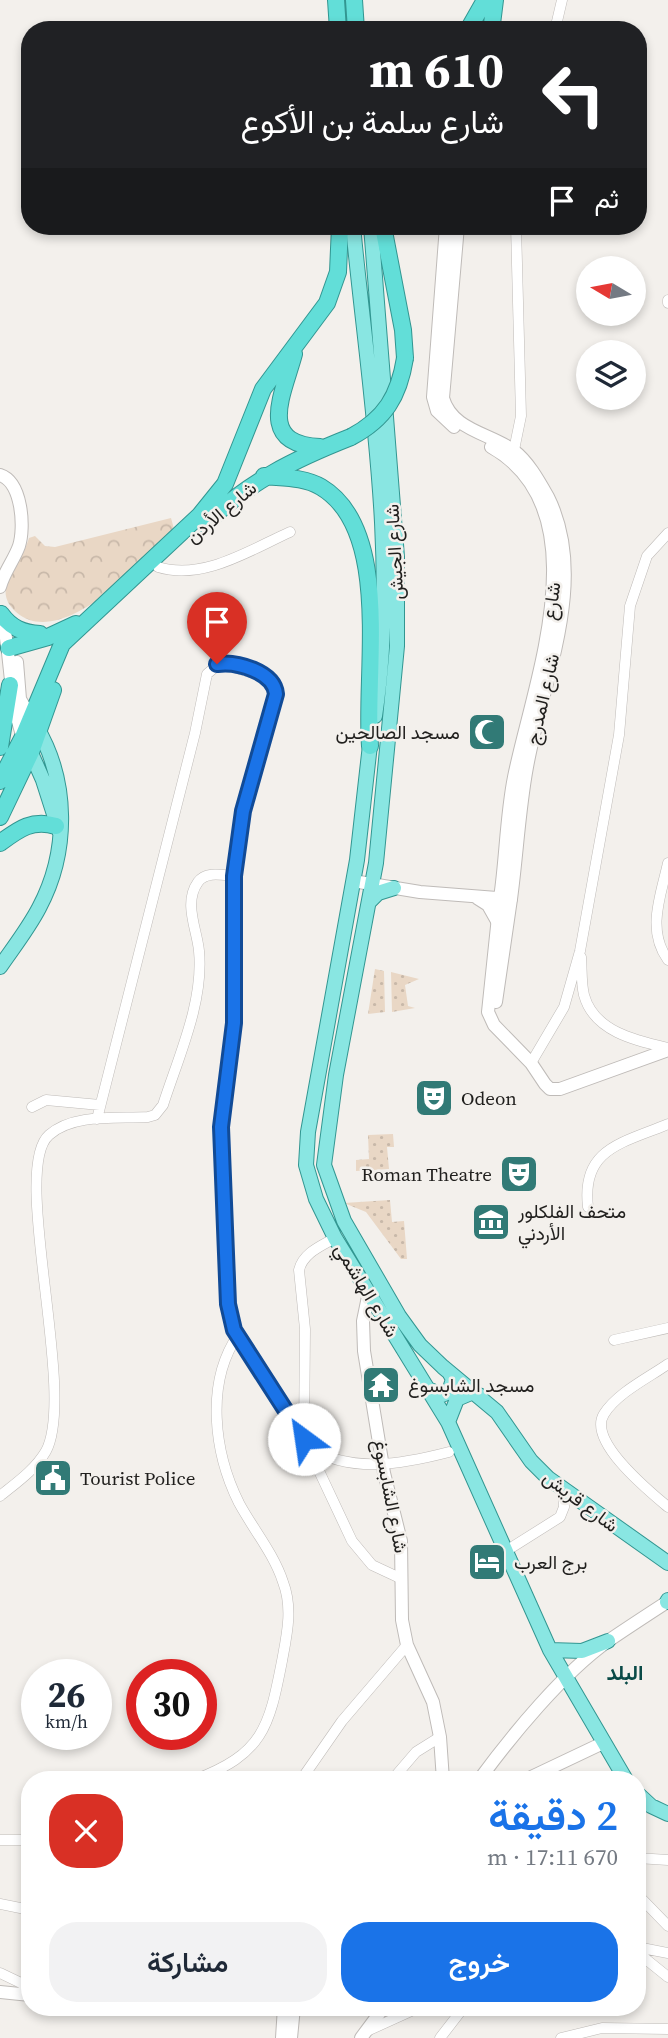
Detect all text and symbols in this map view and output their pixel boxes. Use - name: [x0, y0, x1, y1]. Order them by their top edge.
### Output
- text: 610 m: [369, 36, 504, 103]
- icon: left: [528, 49, 619, 140]
- text: شارع سلمة بن الأكوع: [241, 100, 504, 144]
- text: ثم: [595, 181, 619, 217]
- icon: arrive: [543, 182, 581, 220]
- north arrow: [576, 256, 646, 326]
- map controls: [576, 256, 646, 410]
- button: layers: [576, 340, 646, 410]
- street label: شارع الأردن: [180, 475, 262, 549]
- street label: شارع الجيش: [379, 503, 409, 601]
- street label: شارع: [535, 580, 567, 622]
- pin: [187, 592, 247, 664]
- icon: arrive: [198, 603, 236, 641]
- street label: شارع المدرج: [519, 651, 565, 747]
- mosque icon: مسجد الصالحين: [466, 711, 508, 753]
- place label: مسجد الصالحين: [335, 719, 460, 745]
- theatre icon: Odeon: [413, 1077, 455, 1119]
- place label: Odeon: [461, 1085, 517, 1111]
- theatre icon: Roman Theatre: [498, 1153, 540, 1195]
- place label: Roman Theatre: [361, 1161, 492, 1187]
- place label: متحف الفلكلور الأردني: [517, 1198, 626, 1249]
- museum icon: متحف الفلكلور الأردني: [470, 1201, 512, 1243]
- street label: شارع الهاشمي: [326, 1238, 405, 1343]
- temple icon: مسجد الشابسوغ: [360, 1364, 402, 1406]
- place label: مسجد الشابسوغ: [408, 1372, 534, 1398]
- position arrow: [267, 1402, 341, 1476]
- street label: شارع الشابسوغ: [367, 1437, 415, 1555]
- public building icon: Tourist Police: [32, 1457, 74, 1499]
- street label: شارع قريش: [538, 1464, 624, 1538]
- place label: Tourist Police: [80, 1465, 195, 1491]
- hotel icon: برج العرب: [466, 1541, 508, 1583]
- place label: برج العرب: [514, 1549, 587, 1575]
- district label: البلد: [606, 1658, 644, 1687]
- speed limit sign: 30: [126, 1659, 217, 1750]
- text: 26: [48, 1671, 85, 1719]
- text: km/h: [45, 1709, 88, 1734]
- text: 2 دقيقة: [488, 1786, 618, 1844]
- button: close: [49, 1794, 123, 1868]
- text: 670 m · 17:11: [487, 1841, 618, 1873]
- button: مشاركة: [49, 1922, 327, 2002]
- button: خروج: [341, 1922, 618, 2002]

